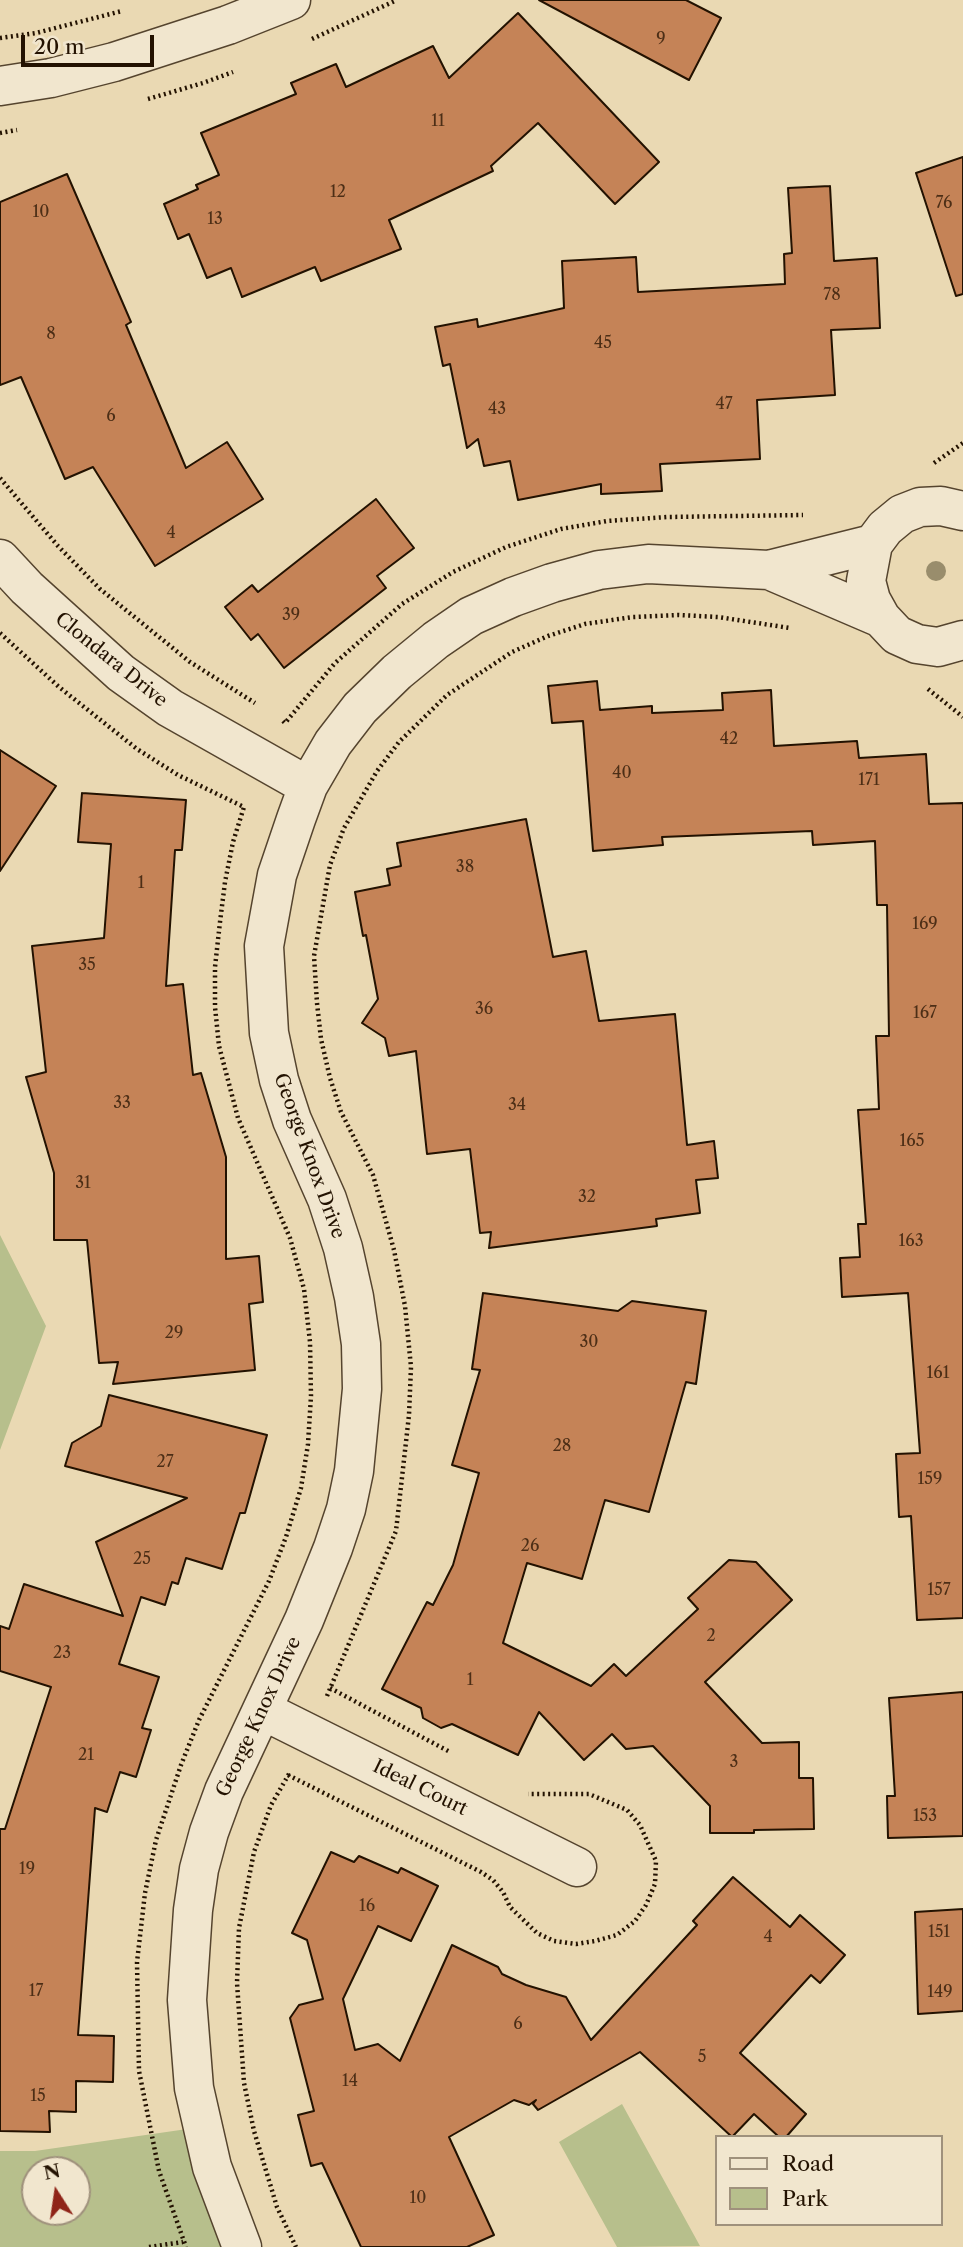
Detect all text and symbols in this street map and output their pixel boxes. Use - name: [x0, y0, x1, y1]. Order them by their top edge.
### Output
- scale bar: [24, 21, 158, 65]
- house number: 9: [656, 29, 666, 49]
- text: 20 m: [34, 34, 85, 59]
- house number: 11: [431, 111, 445, 131]
- house number: 12: [330, 182, 346, 202]
- house number: 76: [936, 193, 952, 213]
- house number: 10: [33, 202, 49, 222]
- house number: 13: [207, 209, 223, 229]
- house number: 78: [823, 285, 841, 305]
- house number: 8: [46, 324, 56, 344]
- house number: 45: [594, 333, 612, 353]
- house number: 47: [715, 394, 733, 414]
- house number: 43: [488, 399, 506, 419]
- house number: 6: [106, 406, 116, 426]
- house number: 4: [166, 523, 176, 543]
- house number: 39: [282, 605, 300, 625]
- street label: Clondara Drive: [50, 608, 172, 712]
- house number: 42: [720, 729, 738, 749]
- house number: 40: [612, 763, 632, 783]
- house number: 171: [858, 770, 880, 790]
- house number: 38: [456, 857, 474, 877]
- house number: 1: [138, 873, 144, 893]
- house number: 169: [912, 914, 938, 934]
- house number: 35: [78, 955, 96, 975]
- house number: 36: [475, 999, 493, 1019]
- house number: 167: [913, 1003, 937, 1023]
- street label: George Knox Drive: [268, 1070, 350, 1242]
- house number: 33: [113, 1093, 131, 1113]
- house number: 34: [508, 1095, 526, 1115]
- house number: 165: [900, 1131, 924, 1151]
- house number: 31: [75, 1173, 91, 1193]
- house number: 32: [578, 1187, 596, 1207]
- house number: 163: [899, 1231, 923, 1251]
- house number: 29: [165, 1323, 183, 1343]
- house number: 30: [580, 1332, 598, 1352]
- house number: 161: [927, 1363, 949, 1383]
- house number: 28: [553, 1436, 571, 1456]
- house number: 27: [156, 1452, 174, 1472]
- house number: 159: [918, 1469, 942, 1489]
- house number: 26: [521, 1536, 539, 1556]
- house number: 25: [133, 1549, 151, 1569]
- house number: 157: [927, 1580, 951, 1600]
- house number: 2: [706, 1626, 716, 1646]
- street label: George Knox Drive: [212, 1633, 306, 1801]
- house number: 23: [53, 1643, 71, 1663]
- house number: 1: [467, 1670, 473, 1690]
- house number: 21: [78, 1745, 94, 1765]
- house number: 3: [730, 1752, 738, 1772]
- street label: Ideal Court: [369, 1755, 471, 1821]
- house number: 153: [913, 1806, 937, 1826]
- house number: 19: [19, 1859, 35, 1879]
- house number: 16: [359, 1896, 375, 1916]
- house number: 151: [928, 1922, 950, 1942]
- house number: 4: [763, 1927, 773, 1947]
- house number: 17: [29, 1981, 43, 2001]
- house number: 149: [927, 1982, 953, 2002]
- house number: 6: [513, 2014, 523, 2034]
- house number: 5: [698, 2047, 706, 2067]
- house number: 14: [342, 2071, 358, 2091]
- house number: 15: [30, 2086, 46, 2106]
- legend: [715, 2135, 942, 2226]
- text: Road: [782, 2151, 834, 2176]
- north arrow: [21, 2156, 91, 2226]
- text: N: [41, 2159, 62, 2185]
- text: Park: [782, 2186, 828, 2211]
- house number: 10: [410, 2188, 426, 2208]

